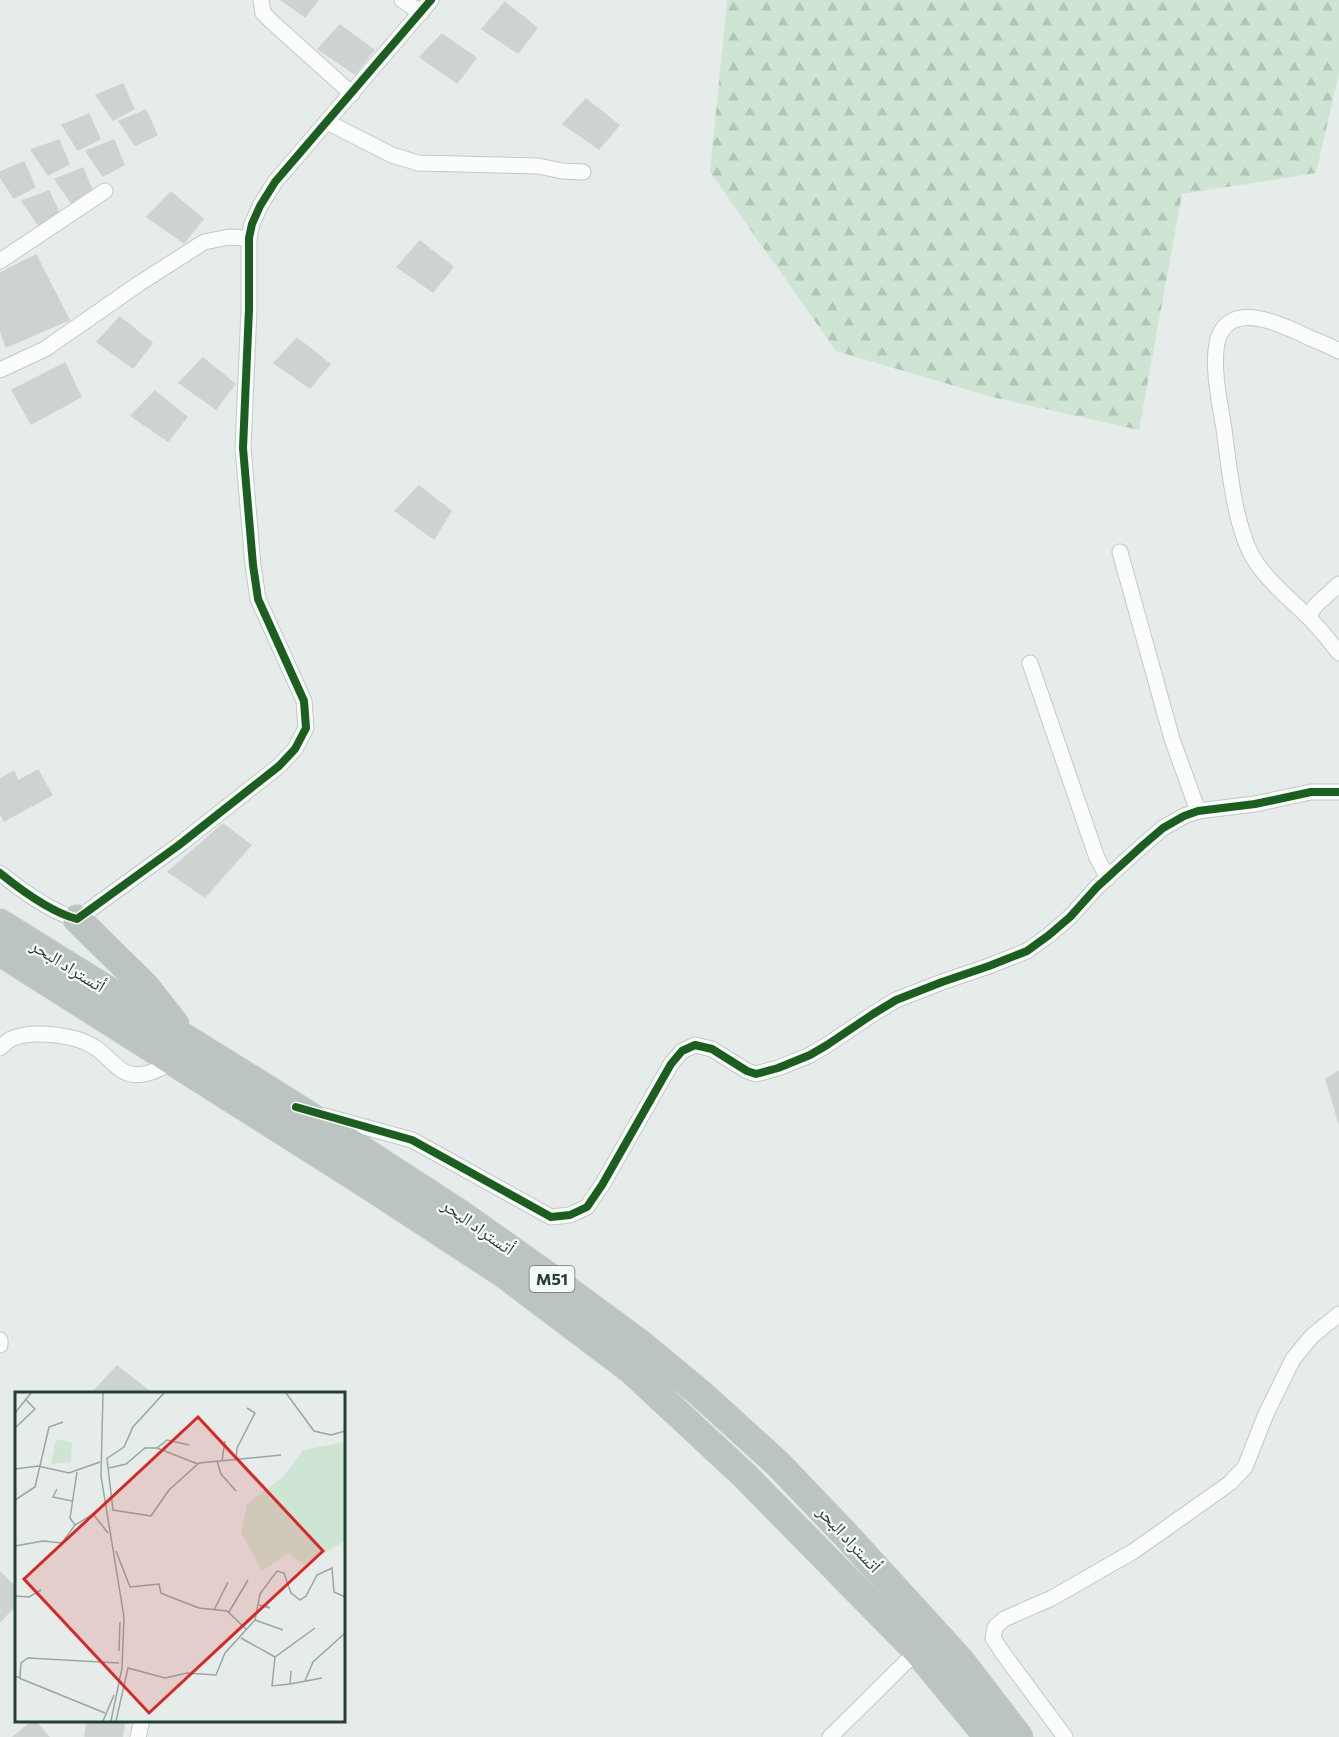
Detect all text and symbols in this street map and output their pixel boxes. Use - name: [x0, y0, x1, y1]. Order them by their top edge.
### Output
- street label: أتستراد البحر: [26, 933, 110, 997]
- street label: أتستراد البحر: [437, 1193, 519, 1260]
- road number: M51: [530, 1266, 574, 1292]
- inset map: [15, 1392, 345, 1722]
- street label: أتستراد البحر: [812, 1499, 886, 1577]

